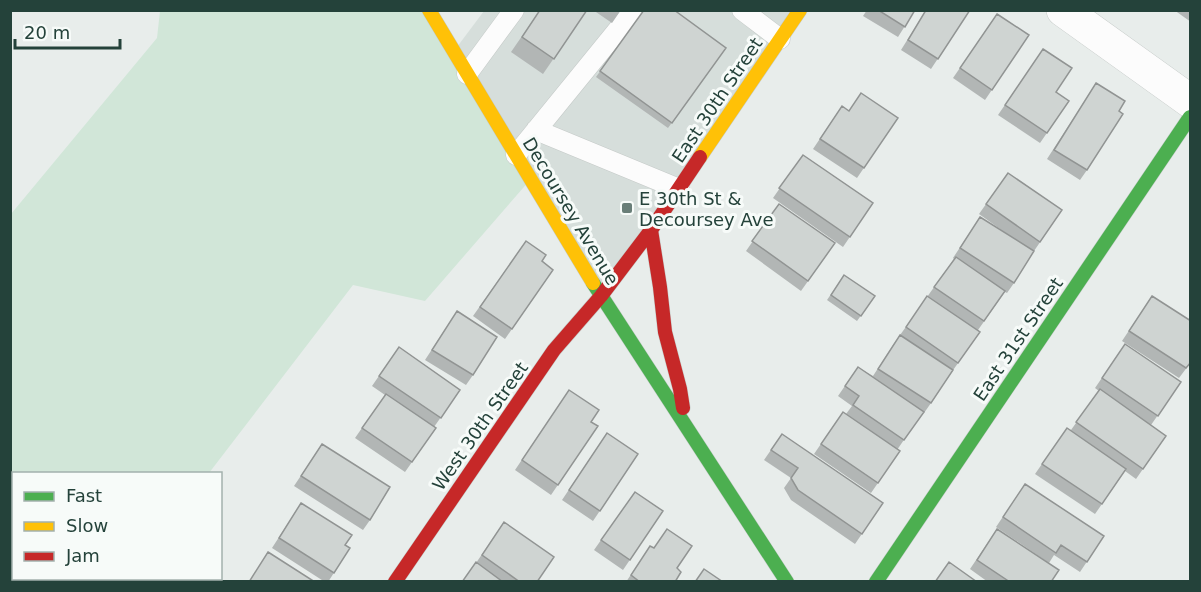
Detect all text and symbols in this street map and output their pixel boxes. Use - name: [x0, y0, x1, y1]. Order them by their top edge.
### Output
- scale bar: [15, 12, 120, 50]
- text: 20 m: [24, 22, 70, 43]
- street label: East 30th Street: [667, 33, 767, 167]
- street label: Decoursey Avenue: [519, 133, 623, 289]
- place label: E 30th St & Decoursey Ave: [639, 188, 773, 230]
- marker: E 30th St & Decoursey Ave: [620, 201, 634, 215]
- street label: East 31st Street: [969, 273, 1067, 405]
- street label: West 30th Street: [428, 358, 532, 494]
- legend: [12, 472, 222, 580]
- text: Fast: [66, 485, 102, 506]
- text: Slow: [66, 515, 108, 536]
- text: Jam: [65, 545, 100, 566]

